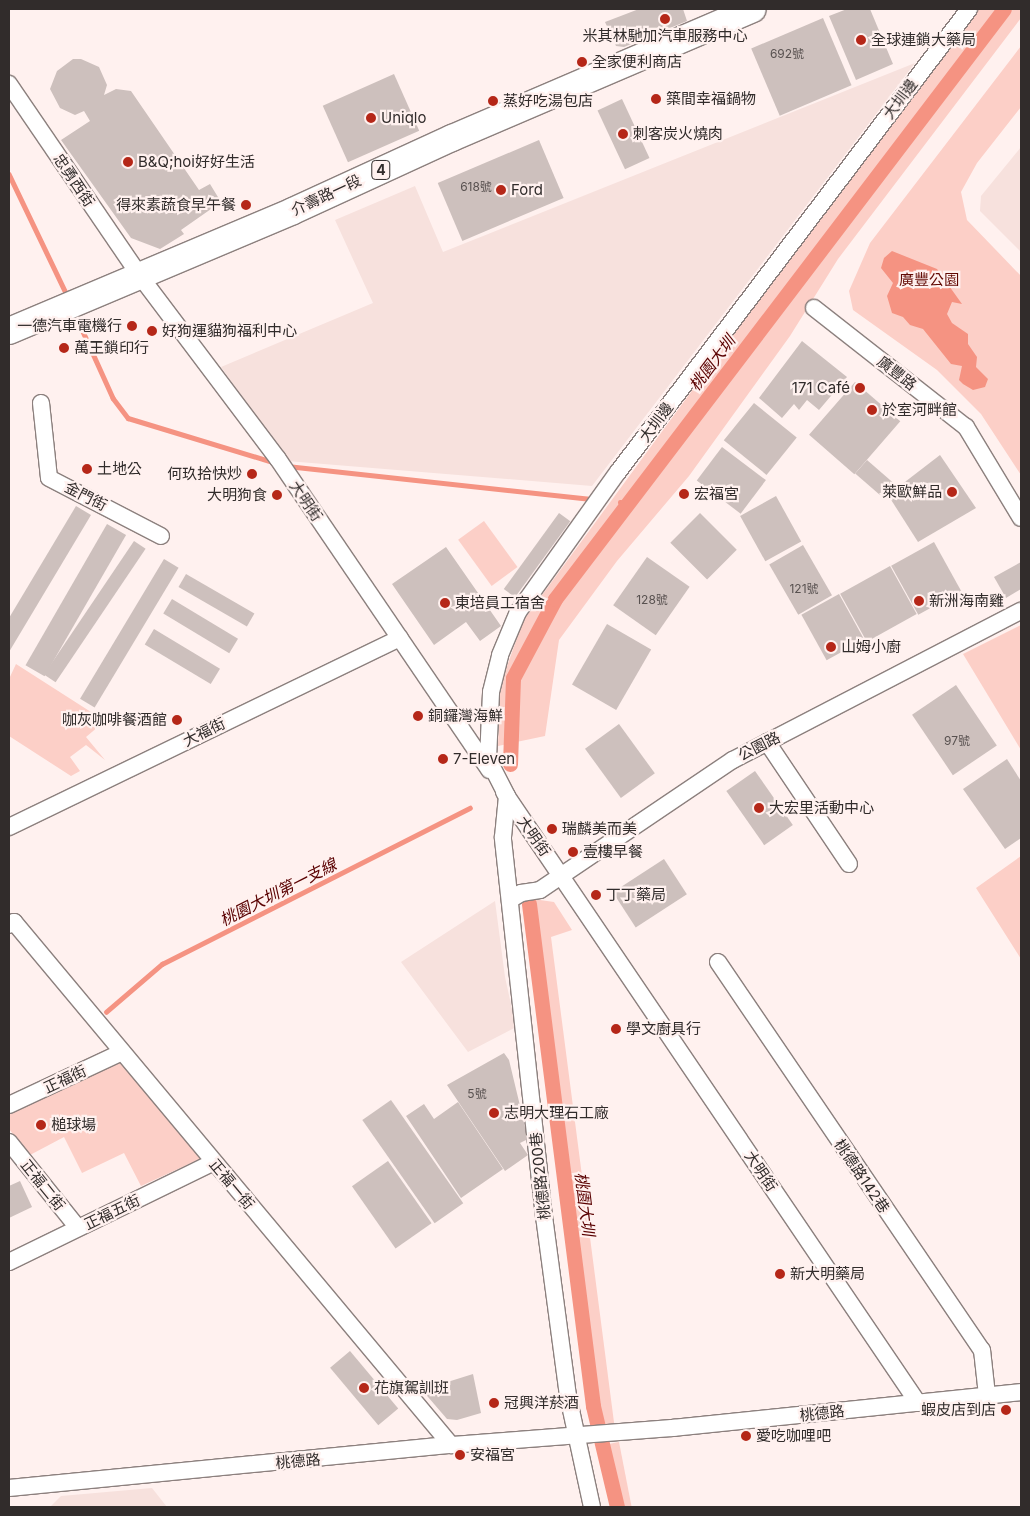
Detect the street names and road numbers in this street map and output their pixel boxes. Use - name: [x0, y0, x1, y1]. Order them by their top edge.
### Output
- street label: 大圳邊: [879, 76, 921, 122]
- street label: 忠勇西街: [50, 150, 98, 210]
- road number: 4: [371, 158, 391, 182]
- street label: 介壽路一段: [288, 171, 364, 219]
- street label: 廣豐路: [874, 352, 920, 394]
- street label: 大圳邊: [635, 399, 677, 445]
- street label: 大明街: [286, 477, 326, 525]
- street label: 金門街: [62, 478, 110, 514]
- street label: 大福街: [180, 714, 228, 750]
- street label: 公園路: [735, 728, 783, 764]
- street label: 大明街: [514, 812, 554, 860]
- street label: 正福街: [41, 1061, 89, 1097]
- street label: 桃德路200巷: [526, 1131, 554, 1221]
- street label: 桃德路142巷: [831, 1136, 893, 1216]
- street label: 大明街: [741, 1147, 781, 1195]
- street label: 正福一街: [206, 1155, 258, 1213]
- street label: 正福二街: [17, 1156, 69, 1214]
- street label: 正福五街: [81, 1191, 143, 1233]
- street label: 桃德路: [799, 1402, 845, 1424]
- street label: 桃德路: [275, 1450, 321, 1472]

